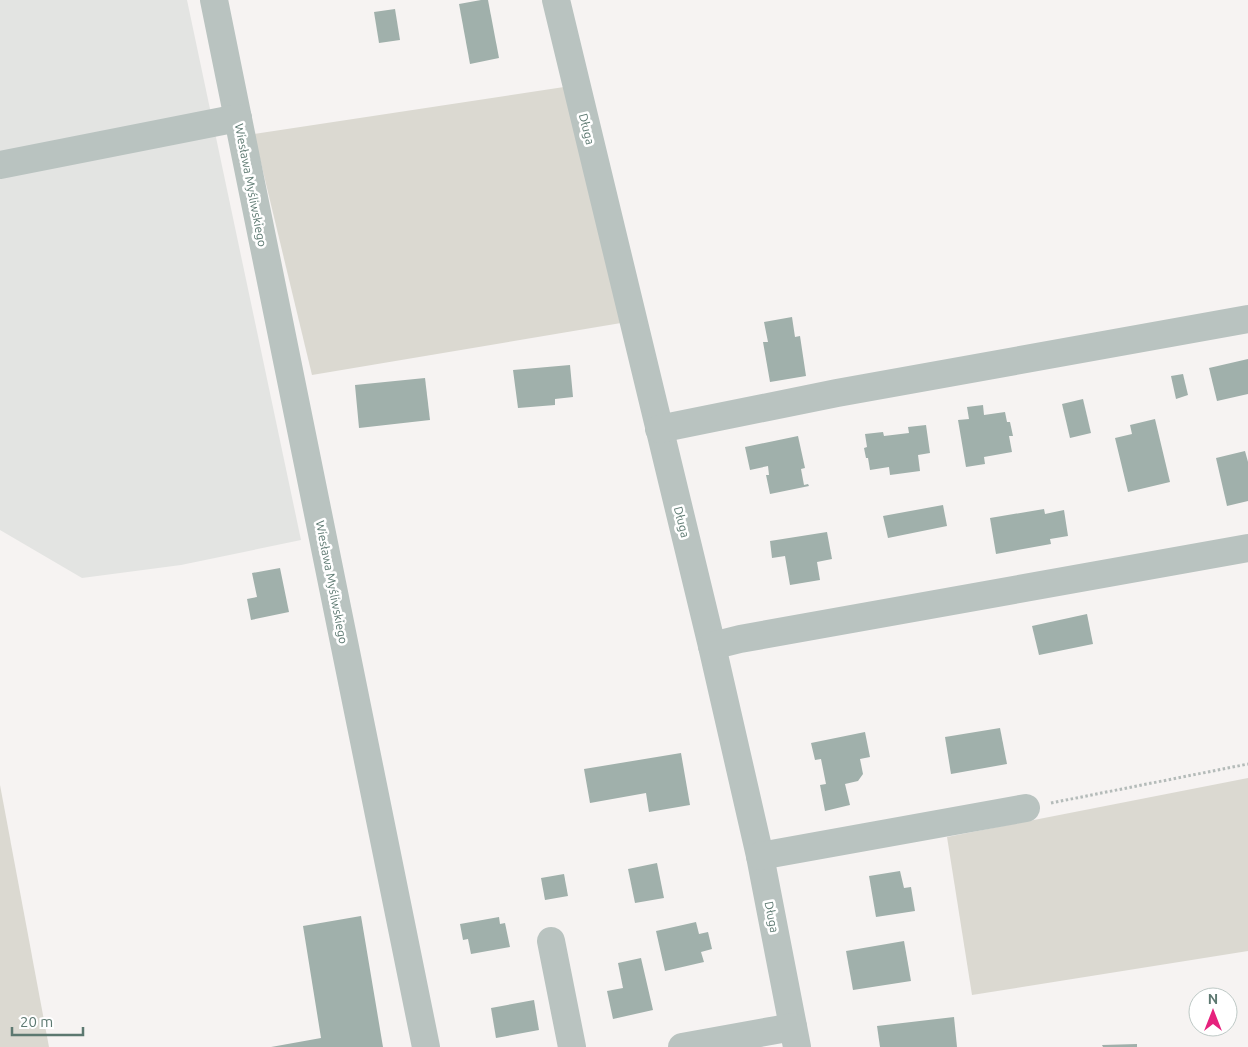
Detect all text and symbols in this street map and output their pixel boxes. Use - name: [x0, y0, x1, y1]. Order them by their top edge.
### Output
- street label: Długa: [577, 112, 597, 146]
- street label: Wiesława Myśliwskiego: [233, 122, 269, 248]
- street label: Długa: [672, 505, 692, 539]
- street label: Wiesława Myśliwskiego: [314, 519, 350, 645]
- street label: Długa: [763, 900, 781, 934]
- north arrow: [1188, 987, 1238, 1037]
- text: N: [1208, 991, 1218, 1007]
- scale bar: [12, 1004, 84, 1036]
- text: 20 m: [20, 1013, 53, 1030]

